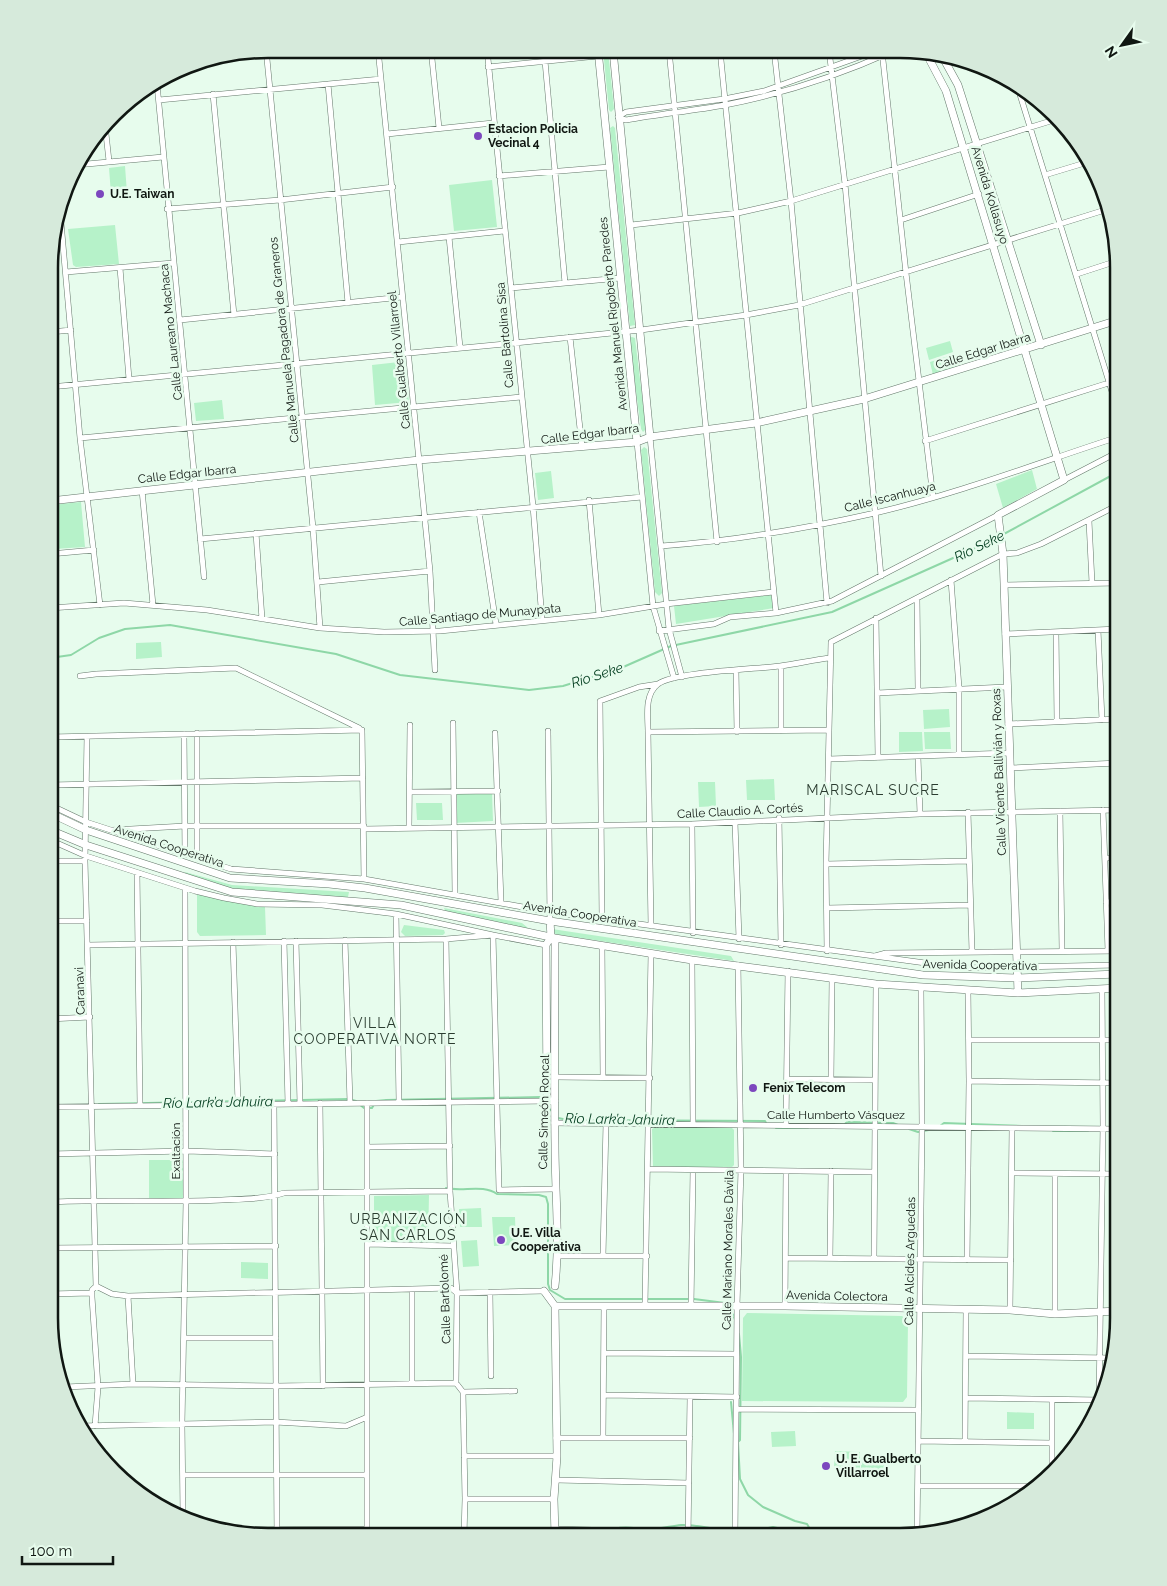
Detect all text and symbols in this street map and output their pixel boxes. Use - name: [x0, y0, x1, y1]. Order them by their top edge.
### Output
- north arrow: [1097, 20, 1147, 70]
- text: N: [1101, 43, 1121, 61]
- place label: Estacion Policia Vecinal 4: [488, 122, 578, 150]
- marker: Estacion Policia Vecinal 4: [472, 130, 484, 142]
- street label: Avenida Kollasuyo: [968, 144, 1012, 246]
- place label: U.E. Taiwan: [110, 187, 174, 201]
- marker: U.E. Taiwan: [94, 188, 106, 200]
- street label: Avenida Manuel Rigoberto Paredes: [596, 216, 630, 412]
- street label: Calle Manuela Pagadora de Graneros: [266, 236, 302, 443]
- street label: Calle Laureano Machaca: [157, 263, 185, 401]
- street label: Calle Bartolina Sisa: [493, 282, 517, 388]
- street label: Calle Gualberto Villarroel: [385, 290, 413, 430]
- street label: Calle Edgar Ibarra: [934, 330, 1032, 372]
- street label: Calle Edgar Ibarra: [540, 421, 640, 447]
- street label: Calle Edgar Ibarra: [137, 462, 237, 486]
- street label: Calle Iscanhuaya: [843, 479, 937, 515]
- water label: Río Seke: [951, 527, 1007, 565]
- street label: Calle Santiago de Munaypata: [398, 601, 562, 629]
- water label: Río Seke: [569, 659, 626, 691]
- street label: Calle Vicente Ballivián y Roxas: [989, 688, 1009, 856]
- district label: MARISCAL SUCRE: [806, 782, 940, 798]
- street label: Calle Claudio A. Cortés: [677, 801, 804, 821]
- street label: Avenida Cooperativa: [112, 822, 226, 870]
- street label: Avenida Cooperativa: [522, 898, 638, 930]
- street label: Avenida Cooperativa: [923, 957, 1037, 973]
- street label: Caranavi: [72, 967, 88, 1015]
- district label: VILLA COOPERATIVA NORTE: [293, 1015, 457, 1047]
- street label: Calle Simeón Roncal: [536, 1054, 552, 1169]
- place label: Fenix Telecom: [763, 1081, 846, 1095]
- marker: Fenix Telecom: [747, 1082, 759, 1094]
- water label: Río Lark’a Jahuira: [163, 1093, 273, 1111]
- street label: Calle Humberto Vásquez: [767, 1108, 905, 1122]
- water label: Río Lark’a Jahuira: [565, 1110, 675, 1128]
- street label: Exaltación: [169, 1122, 183, 1180]
- street label: Calle Mariano Morales Dávila: [720, 1170, 736, 1330]
- street label: Calle Alcides Arguedas: [902, 1197, 918, 1325]
- district label: URBANIZACIÓN SAN CARLOS: [350, 1210, 466, 1243]
- place label: U.E. Villa Cooperativa: [511, 1226, 581, 1254]
- marker: U.E. Villa Cooperativa: [495, 1234, 507, 1246]
- street label: Calle Bartolomé: [436, 1254, 454, 1344]
- street label: Avenida Colectora: [786, 1288, 888, 1304]
- place label: U. E. Gualberto Villarroel: [836, 1452, 921, 1480]
- marker: U. E. Gualberto Villarroel: [820, 1460, 832, 1472]
- scale bar: [22, 1534, 114, 1566]
- text: 100 m: [30, 1542, 72, 1560]

